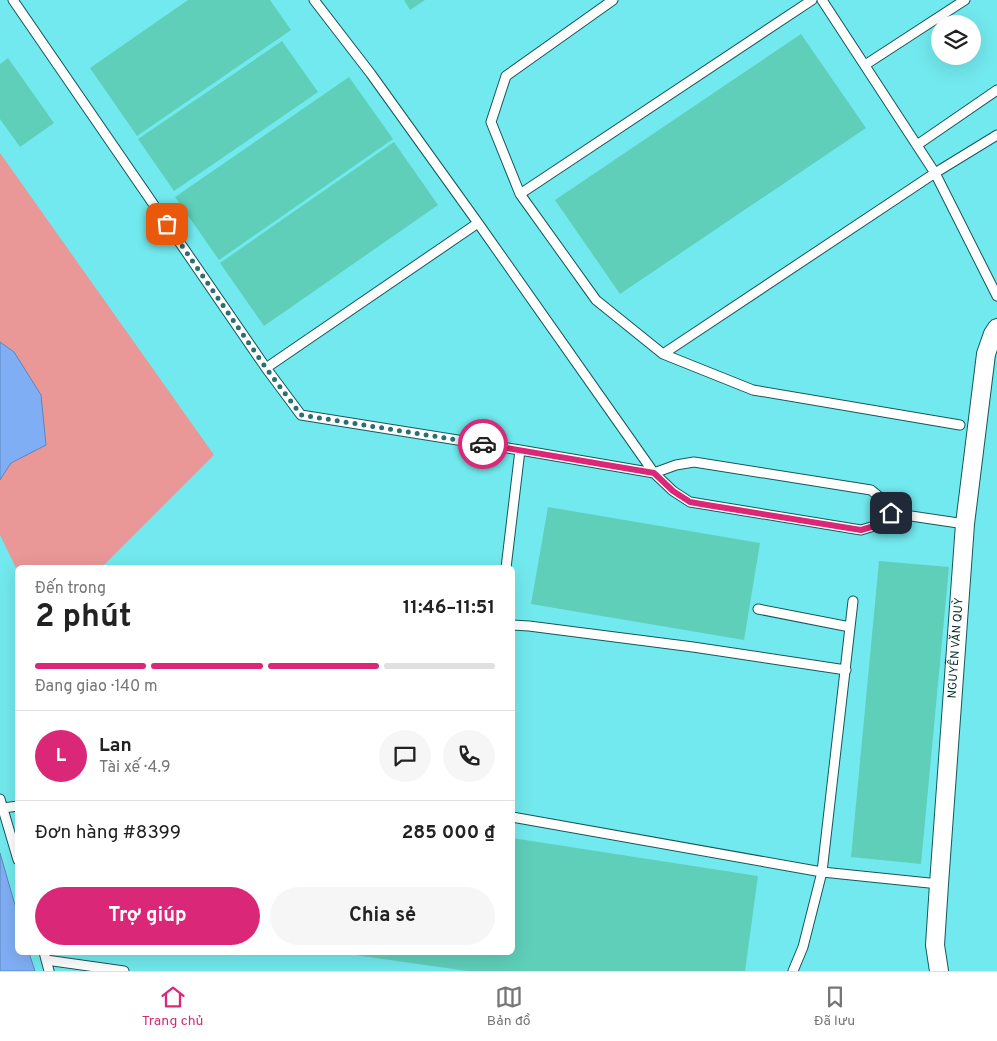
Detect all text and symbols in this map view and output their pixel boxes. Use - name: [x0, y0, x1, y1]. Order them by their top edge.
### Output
- map controls: [931, 15, 981, 65]
- button: layers: [931, 15, 981, 65]
- pin: [146, 203, 188, 245]
- icon: bag: [153, 210, 181, 238]
- courier: [458, 419, 508, 469]
- icon: car: [469, 430, 497, 458]
- pin: [870, 492, 912, 534]
- icon: home: [877, 499, 905, 527]
- text: Đến trong: [35, 579, 106, 599]
- text: 11:46–11:51: [403, 596, 495, 620]
- street label: NGUYỄN VĂN QUỲ: [944, 597, 968, 699]
- text: 2 phút: [35, 598, 132, 638]
- text: Đang giao · 140 m: [35, 677, 158, 697]
- button: chat: [379, 730, 431, 782]
- button: phone: [443, 730, 495, 782]
- text: Lan: [99, 734, 132, 758]
- text: L: [56, 744, 66, 768]
- text: Tài xế · 4.9: [99, 758, 171, 778]
- text: Đơn hàng #8399: [35, 821, 181, 845]
- text: 285 000 ₫: [402, 821, 495, 845]
- button: Trợ giúp: [35, 887, 260, 945]
- button: Chia sẻ: [270, 887, 495, 945]
- tab: Trang chủ: [142, 983, 203, 1030]
- tab: Bản đồ: [487, 983, 531, 1030]
- tab: Đã lưu: [814, 983, 855, 1030]

